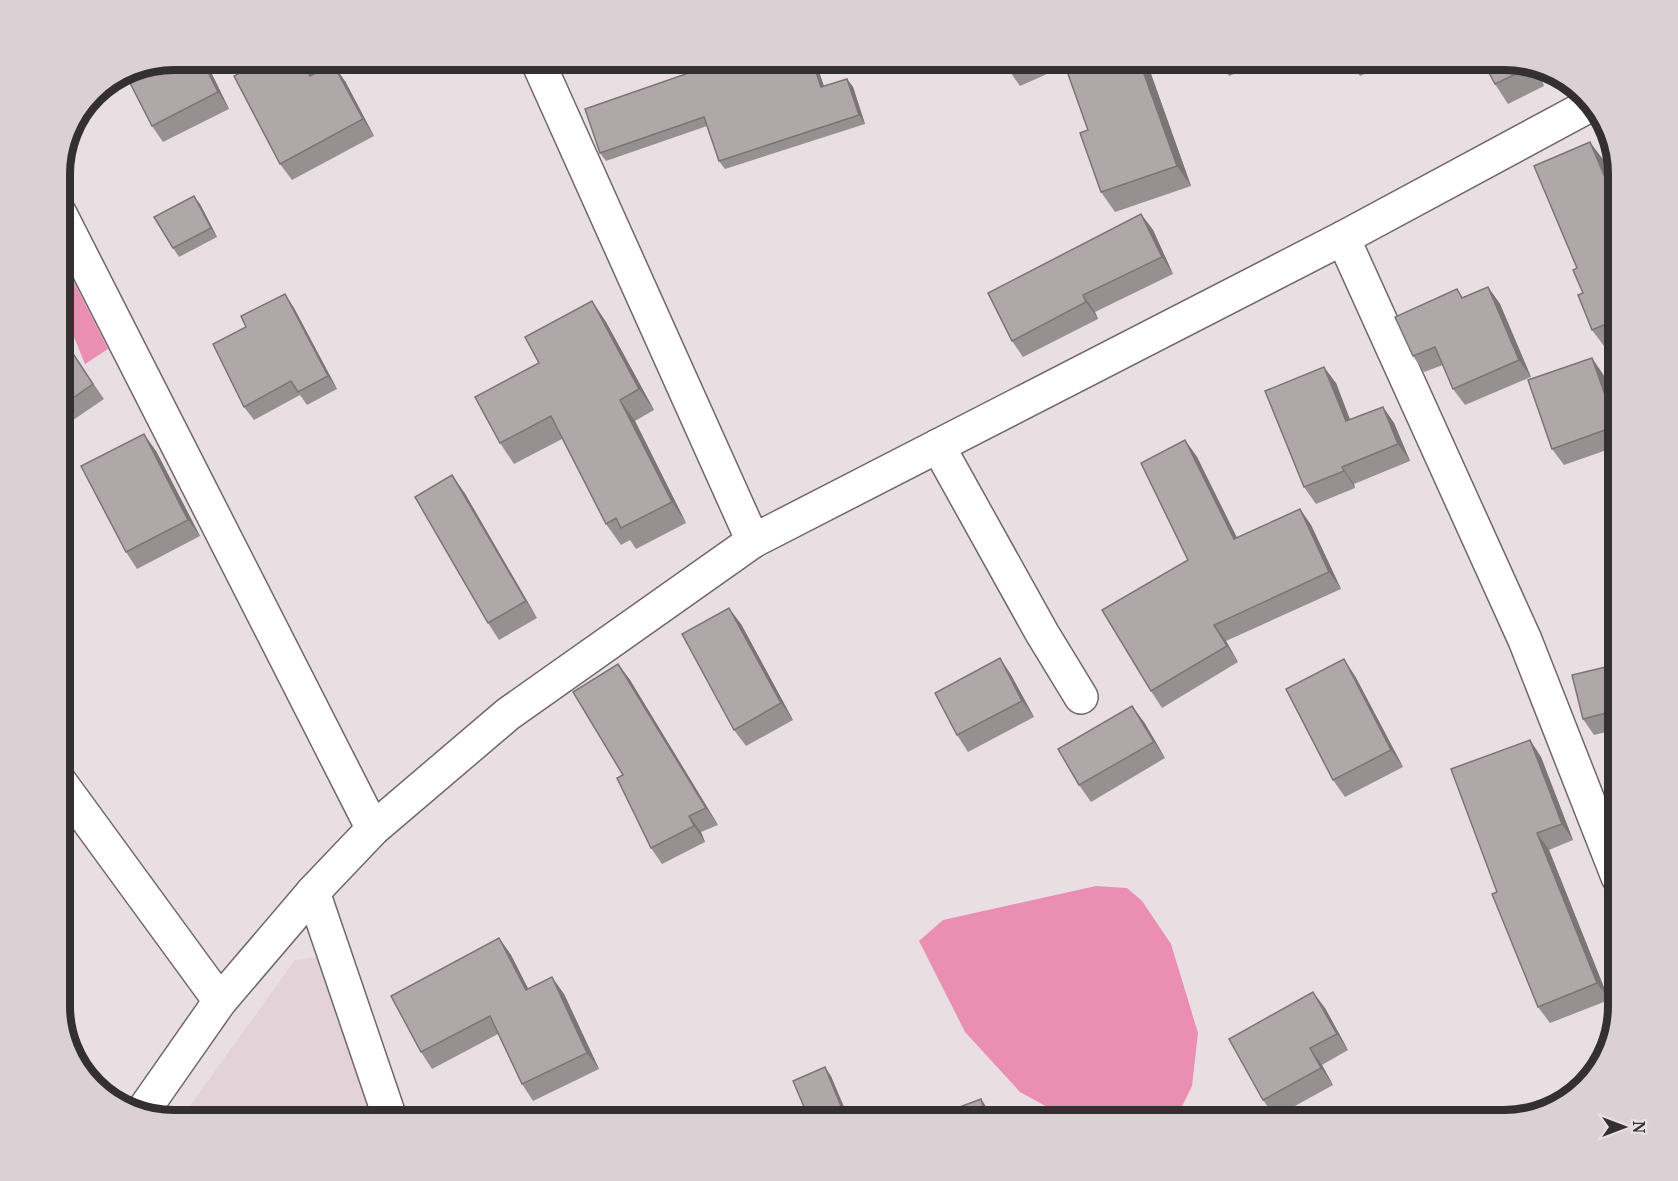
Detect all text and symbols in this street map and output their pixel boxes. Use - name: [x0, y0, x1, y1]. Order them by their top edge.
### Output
- north arrow: [1594, 1097, 1654, 1157]
- text: N: [1628, 1121, 1650, 1134]

